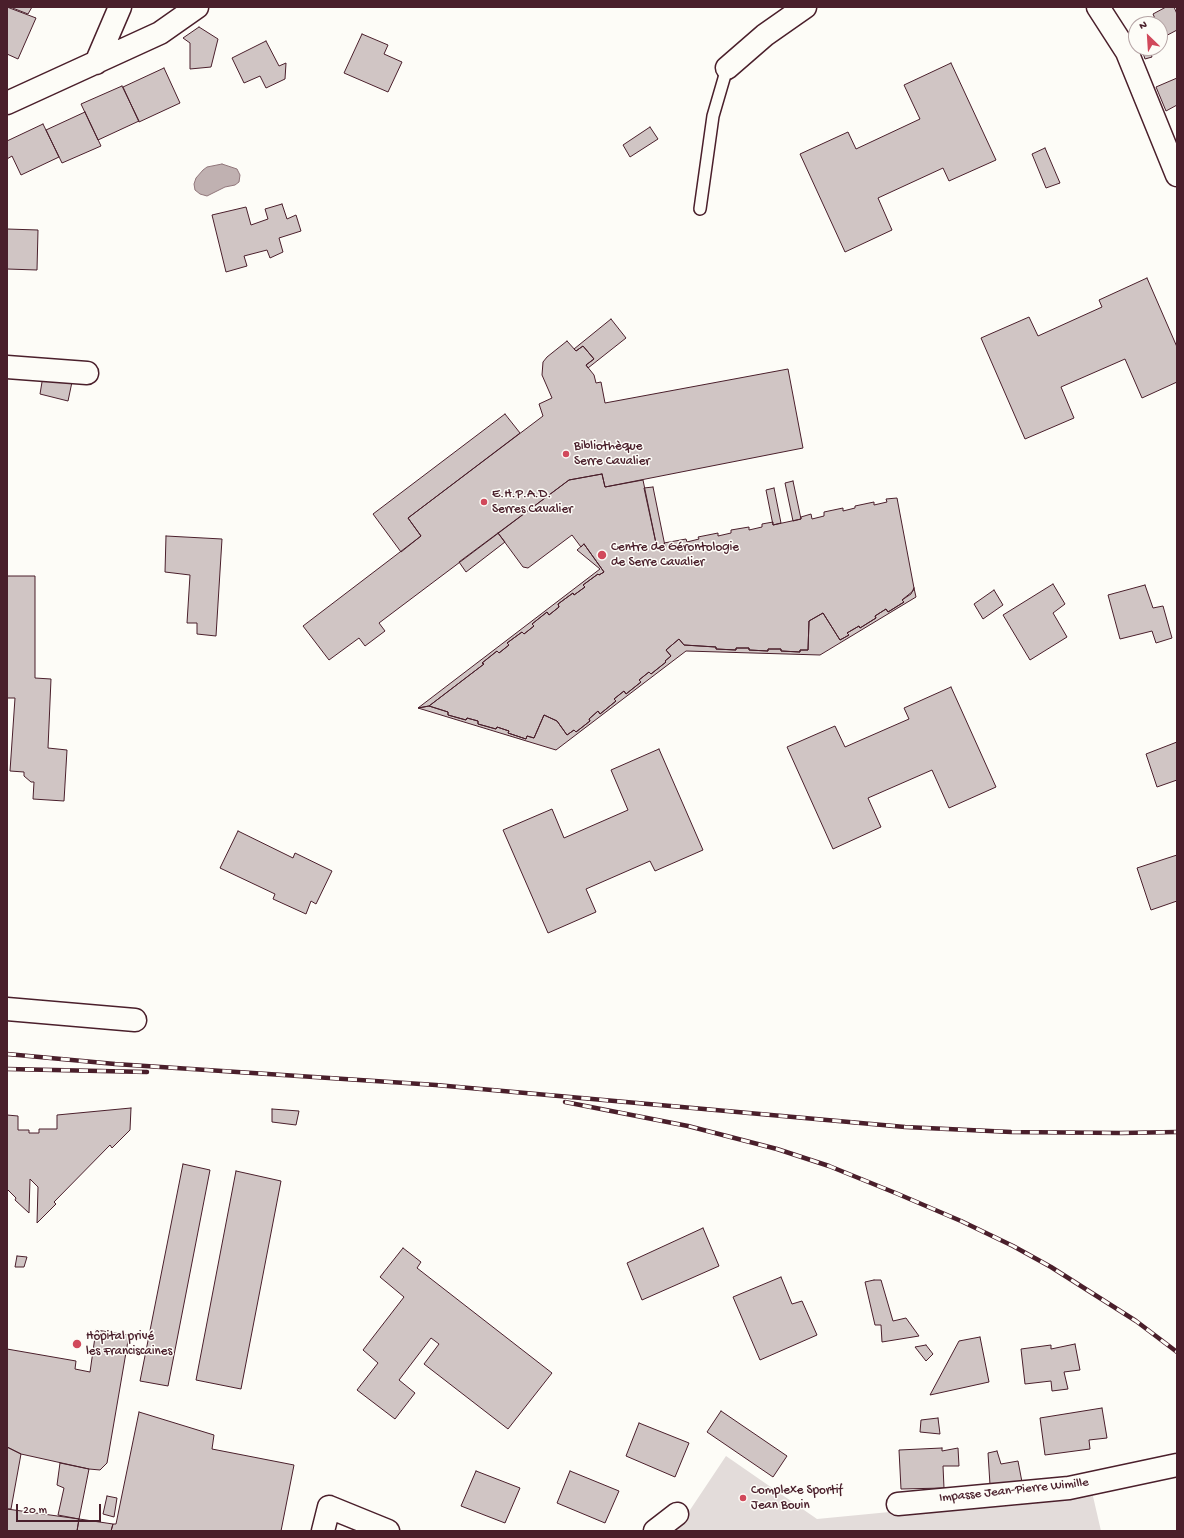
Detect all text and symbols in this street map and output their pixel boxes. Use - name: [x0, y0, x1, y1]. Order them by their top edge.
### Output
- north arrow: [1128, 16, 1168, 56]
- text: N: [1138, 19, 1149, 33]
- place label: Bibliothèque Serre Cavalier: [574, 439, 650, 470]
- marker: Bibliothèque Serre Cavalier: [561, 449, 571, 459]
- place label: E.H.P.A.D. Serres Cavalier: [492, 487, 573, 518]
- marker: E.H.P.A.D. Serres Cavalier: [479, 497, 489, 507]
- place label: Centre de Gérontologie de Serre Cavalier: [611, 540, 739, 571]
- marker: Centre de Gérontologie de Serre Cavalier: [596, 549, 608, 561]
- place label: Hôpital privé les Franciscaines: [86, 1329, 172, 1360]
- marker: Hôpital privé les Franciscaines: [71, 1338, 83, 1350]
- street label: Impasse Jean-Pierre Wimille: [938, 1475, 1090, 1507]
- place label: Complexe Sportif Jean Bouin: [751, 1483, 843, 1514]
- marker: Complexe Sportif Jean Bouin: [738, 1493, 748, 1503]
- scale bar: [18, 1496, 103, 1522]
- text: 20 m: [23, 1504, 47, 1518]

